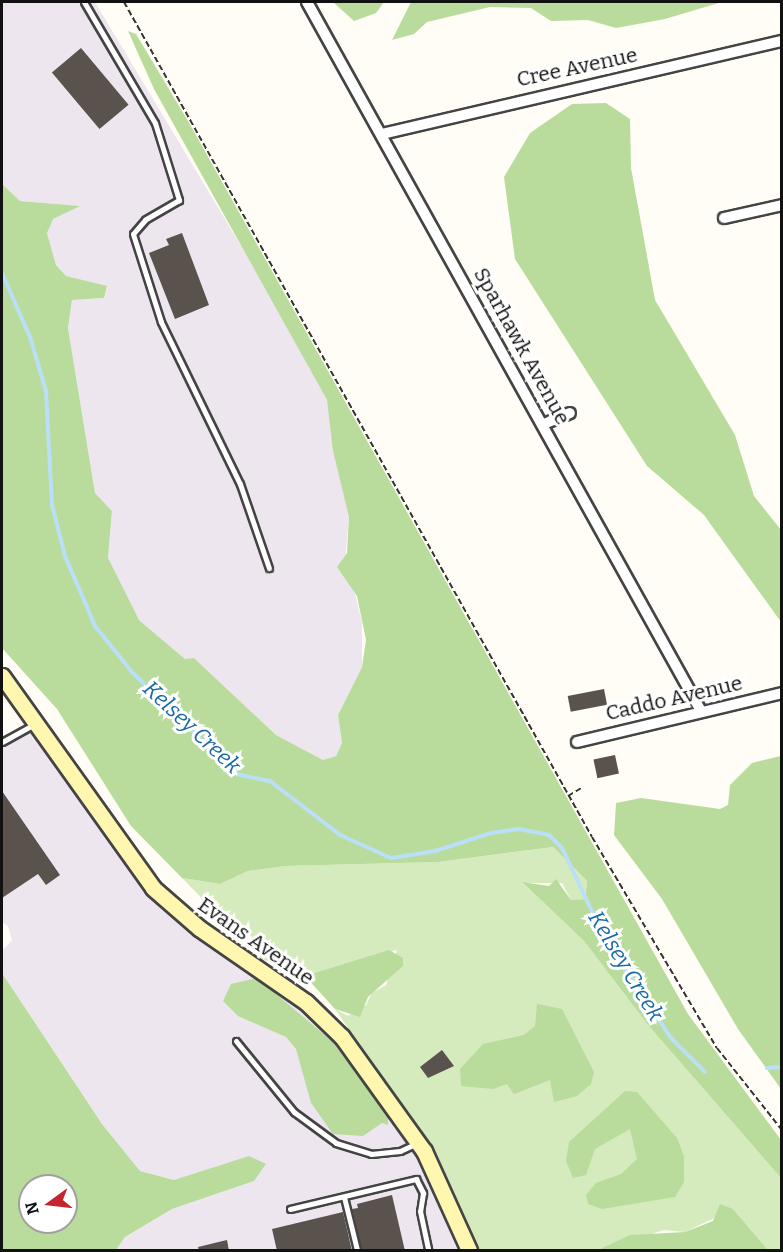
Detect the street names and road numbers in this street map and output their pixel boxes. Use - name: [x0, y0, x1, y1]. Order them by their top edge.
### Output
- street label: Cree Avenue: [514, 42, 640, 92]
- street label: Sparhawk Avenue: [468, 263, 576, 429]
- street label: Caddo Avenue: [603, 670, 745, 726]
- street label: Evans Avenue: [193, 892, 319, 990]

